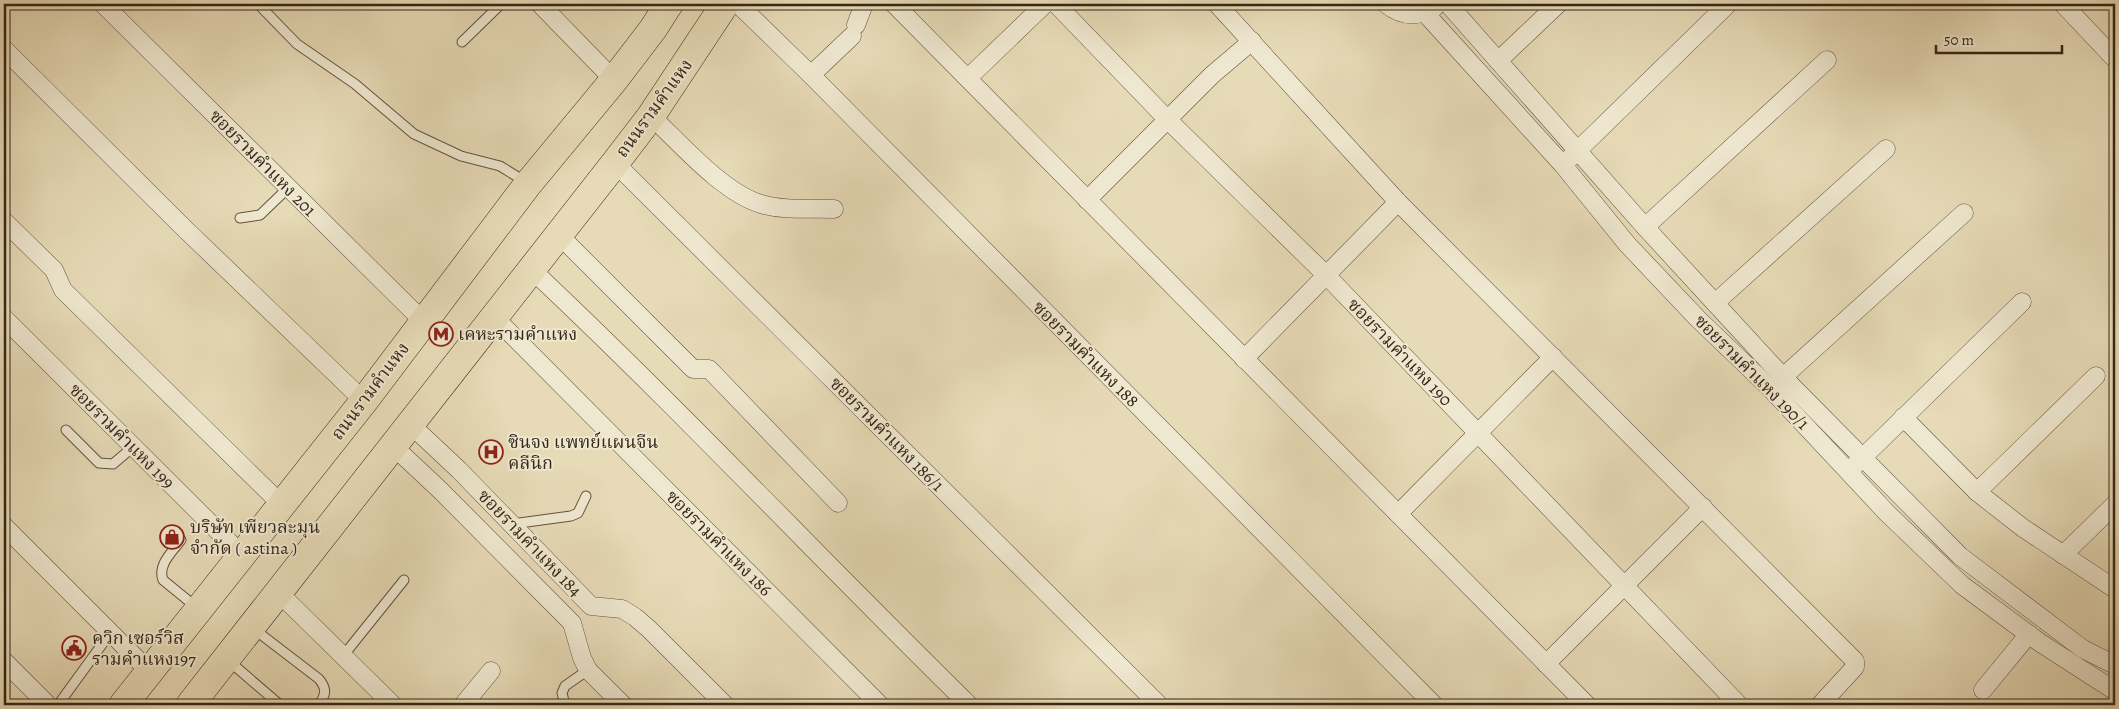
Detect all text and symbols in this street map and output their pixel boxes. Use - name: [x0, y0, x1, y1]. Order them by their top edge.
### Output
- scale bar: [1936, 22, 2063, 54]
- text: 50 m: [1944, 30, 1974, 50]
- street label: ถนนรามคำแหง: [610, 54, 698, 162]
- street label: ซอยรามคำแหง 201: [204, 104, 322, 222]
- street label: ซอยรามคำแหง 190: [1342, 293, 1458, 411]
- street label: ซอยรามคำแหง 188: [1028, 296, 1144, 412]
- street label: ซอยรามคำแหง 190/1: [1689, 309, 1815, 435]
- metro station icon: เคหะรามคำแหง: [428, 321, 454, 347]
- place label: เคหะรามคำแหง: [458, 322, 577, 346]
- street label: ถนนรามคำแหง: [325, 337, 415, 445]
- street label: ซอยรามคำแหง 186/1: [824, 371, 950, 497]
- street label: ซอยรามคำแหง 199: [64, 378, 180, 494]
- place label: ซินจง แพทย์แผนจีน คลีนิก: [508, 430, 659, 475]
- hospital icon: ซินจง แพทย์แผนจีน คลีนิก: [478, 439, 504, 465]
- street label: ซอยรามคำแหง 184: [473, 484, 587, 602]
- street label: ซอยรามคำแหง 186: [661, 485, 777, 601]
- place label: บริษัท เพียวละมุน จำกัด ( astina ): [190, 515, 320, 560]
- shop icon: บริษัท เพียวละมุน จำกัด ( astina ): [159, 524, 185, 550]
- place label: ควิก เซอร์วิส รามคำแหง197: [92, 626, 196, 671]
- public building icon: ควิก เซอร์วิส รามคำแหง197: [61, 635, 87, 661]

